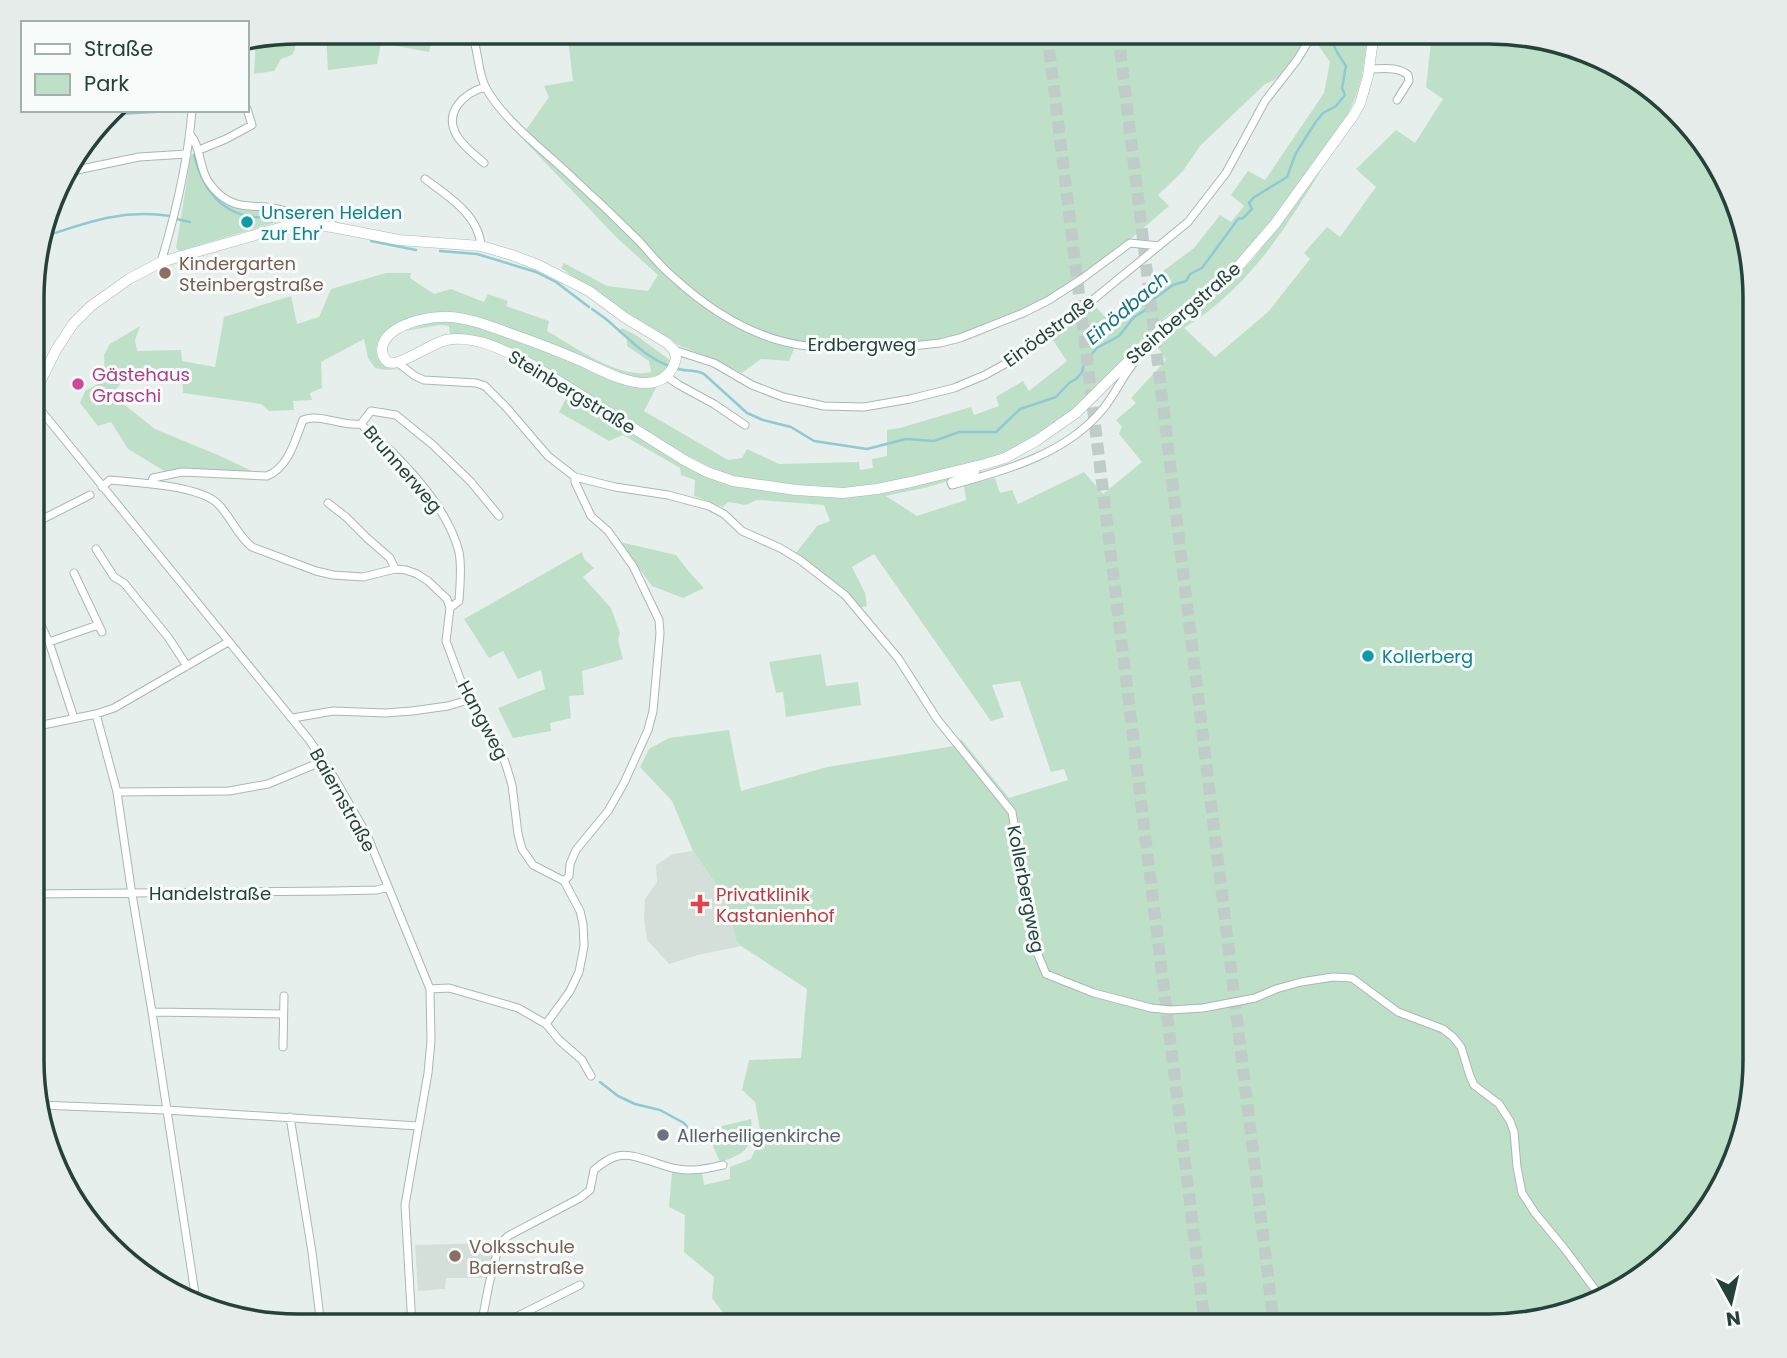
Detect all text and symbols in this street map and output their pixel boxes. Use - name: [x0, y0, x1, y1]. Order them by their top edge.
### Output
- legend: [21, 21, 248, 112]
- text: Straße: [84, 34, 153, 63]
- text: Park: [84, 69, 129, 98]
- place label: Unseren Helden zur Ehr': [261, 200, 402, 246]
- marker: Unseren Helden zur Ehr': [239, 214, 255, 230]
- place label: Kindergarten Steinbergstraße: [179, 251, 324, 297]
- street label: Steinbergstraße: [1120, 256, 1246, 370]
- marker: Kindergarten Steinbergstraße: [157, 265, 173, 281]
- water label: Einödbach: [1080, 265, 1174, 351]
- street label: Einödstraße: [998, 289, 1100, 373]
- street label: Erdbergweg: [808, 332, 916, 357]
- street label: Steinbergstraße: [504, 344, 640, 440]
- place label: Gästehaus Graschi: [92, 362, 190, 408]
- marker: Gästehaus Graschi: [70, 376, 86, 392]
- street label: Brunnerweg: [358, 420, 448, 518]
- place label: Kollerberg: [1382, 644, 1473, 669]
- marker: Kollerberg: [1360, 648, 1376, 664]
- street label: Hangweg: [452, 676, 514, 764]
- street label: Baiernstraße: [304, 744, 382, 856]
- street label: Kollerbergweg: [1001, 823, 1051, 955]
- street label: Handelstraße: [149, 881, 271, 906]
- place label: Privatklinik Kastanienhof: [716, 882, 835, 928]
- marker: Privatklinik Kastanienhof: [690, 894, 710, 914]
- place label: Allerheiligenkirche: [677, 1123, 841, 1148]
- marker: Allerheiligenkirche: [655, 1127, 671, 1143]
- place label: Volksschule Baiernstraße: [469, 1234, 584, 1280]
- marker: Volksschule Baiernstraße: [447, 1248, 463, 1264]
- north arrow: [1696, 1267, 1766, 1337]
- text: N: [1724, 1304, 1742, 1333]

